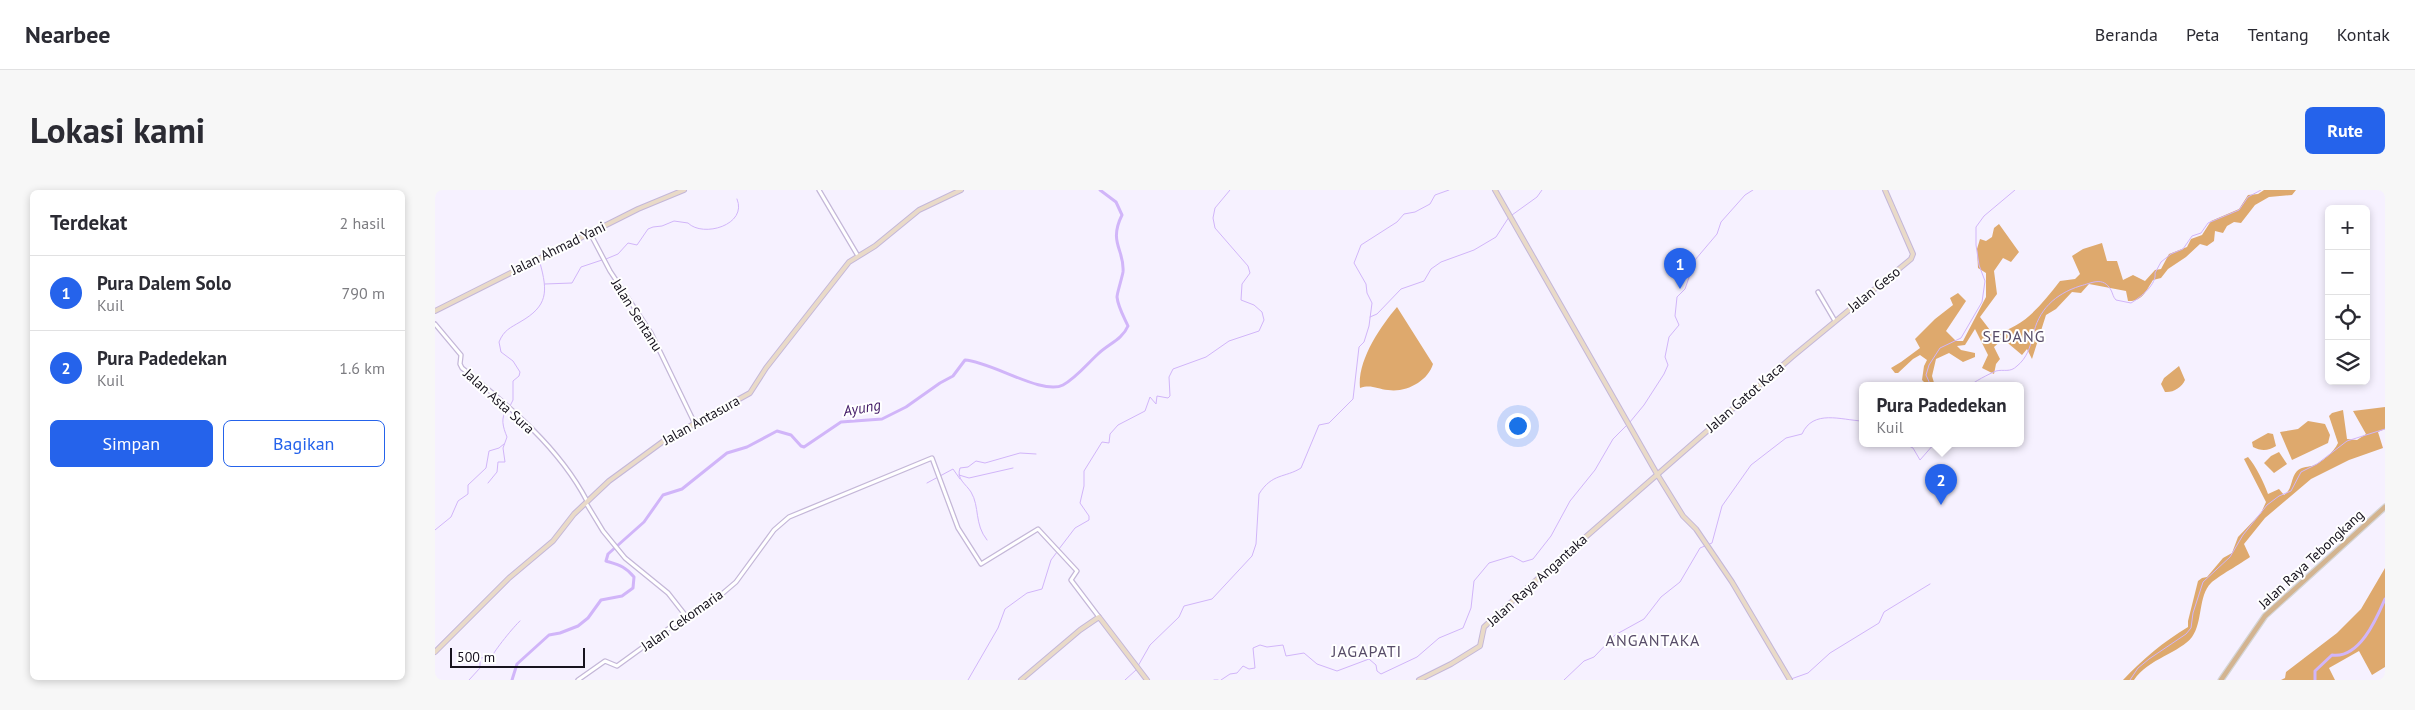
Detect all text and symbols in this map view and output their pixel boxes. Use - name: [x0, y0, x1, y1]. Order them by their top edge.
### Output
- text: Nearbee: [25, 19, 110, 50]
- text: Beranda: [2095, 23, 2158, 46]
- text: Peta: [2186, 23, 2220, 46]
- text: Tentang: [2248, 23, 2309, 46]
- text: Kontak: [2337, 23, 2390, 46]
- text: Lokasi kami: [30, 107, 205, 153]
- button: Rute: [2305, 107, 2385, 154]
- map controls: [2325, 205, 2370, 385]
- button: +: [2325, 205, 2370, 250]
- text: Terdekat: [50, 209, 127, 236]
- text: 2 hasil: [340, 213, 385, 233]
- street label: Jalan Ahmad Yani: [507, 217, 608, 279]
- pin: 1: [1664, 248, 1696, 289]
- button: −: [2325, 250, 2370, 295]
- street label: Jalan Geso: [1843, 262, 1904, 316]
- text: Pura Dalem Solo: [97, 271, 232, 295]
- street label: Jalan Sentanu: [607, 274, 667, 355]
- text: 1: [61, 283, 71, 303]
- text: 790 m: [342, 283, 385, 303]
- text: Kuil: [97, 295, 124, 315]
- button: locate: [2325, 295, 2370, 340]
- district label: SEDANG: [1982, 326, 2046, 346]
- button: layers: [2325, 340, 2370, 385]
- text: Pura Padedekan: [97, 346, 227, 370]
- text: 2: [61, 358, 71, 378]
- text: 1.6 km: [339, 358, 385, 378]
- street label: Jalan Gatot Kaca: [1701, 358, 1788, 437]
- street label: Jalan Asta Sura: [459, 364, 538, 438]
- text: Kuil: [97, 370, 124, 390]
- popup: [1859, 382, 2024, 447]
- street label: Jalan Antasura: [658, 391, 743, 449]
- text: Pura Padedekan: [1876, 393, 2007, 417]
- water label: Ayung: [841, 395, 882, 420]
- your location: [1505, 413, 1531, 439]
- text: Kuil: [1876, 417, 1903, 437]
- button: Simpan: [50, 420, 213, 467]
- button: Bagikan: [223, 420, 385, 467]
- pin: 2: [1925, 464, 1957, 505]
- street label: Jalan Raya Tebongkang: [2254, 506, 2367, 613]
- street label: Jalan Raya Angantaka: [1482, 530, 1591, 630]
- street label: Jalan Cekomaria: [637, 585, 726, 655]
- district label: ANGANTAKA: [1606, 630, 1700, 650]
- district label: JAGAPATI: [1331, 641, 1402, 661]
- scale bar: [450, 645, 585, 668]
- text: 500 m: [457, 648, 495, 666]

